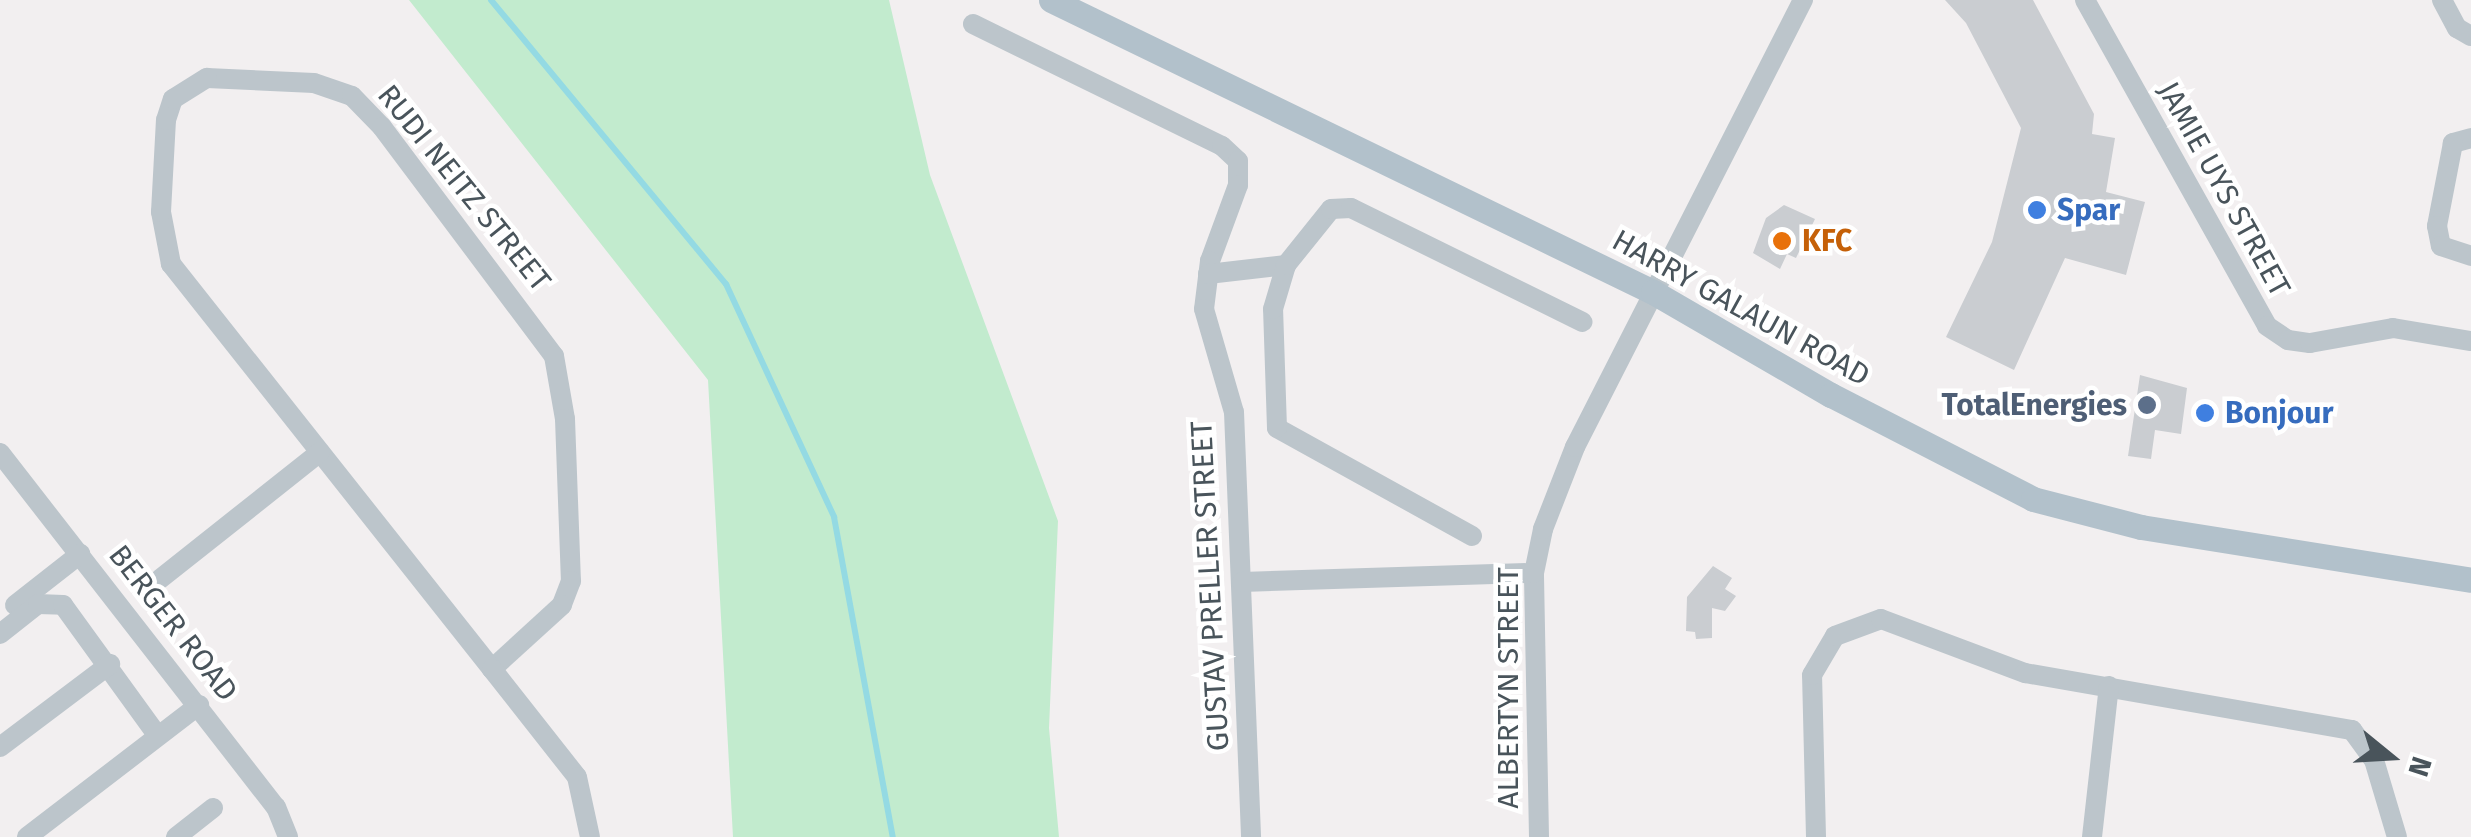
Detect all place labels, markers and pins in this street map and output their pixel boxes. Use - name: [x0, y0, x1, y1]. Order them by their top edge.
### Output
- place label: Spar: [2057, 192, 2120, 228]
- marker: Spar: [2026, 199, 2048, 221]
- place label: KFC: [1802, 223, 1852, 259]
- marker: KFC: [1771, 230, 1793, 252]
- place label: TotalEnergies: [1942, 387, 2127, 423]
- marker: TotalEnergies: [2136, 394, 2158, 416]
- place label: Bonjour: [2225, 395, 2333, 431]
- marker: Bonjour: [2194, 402, 2216, 424]

